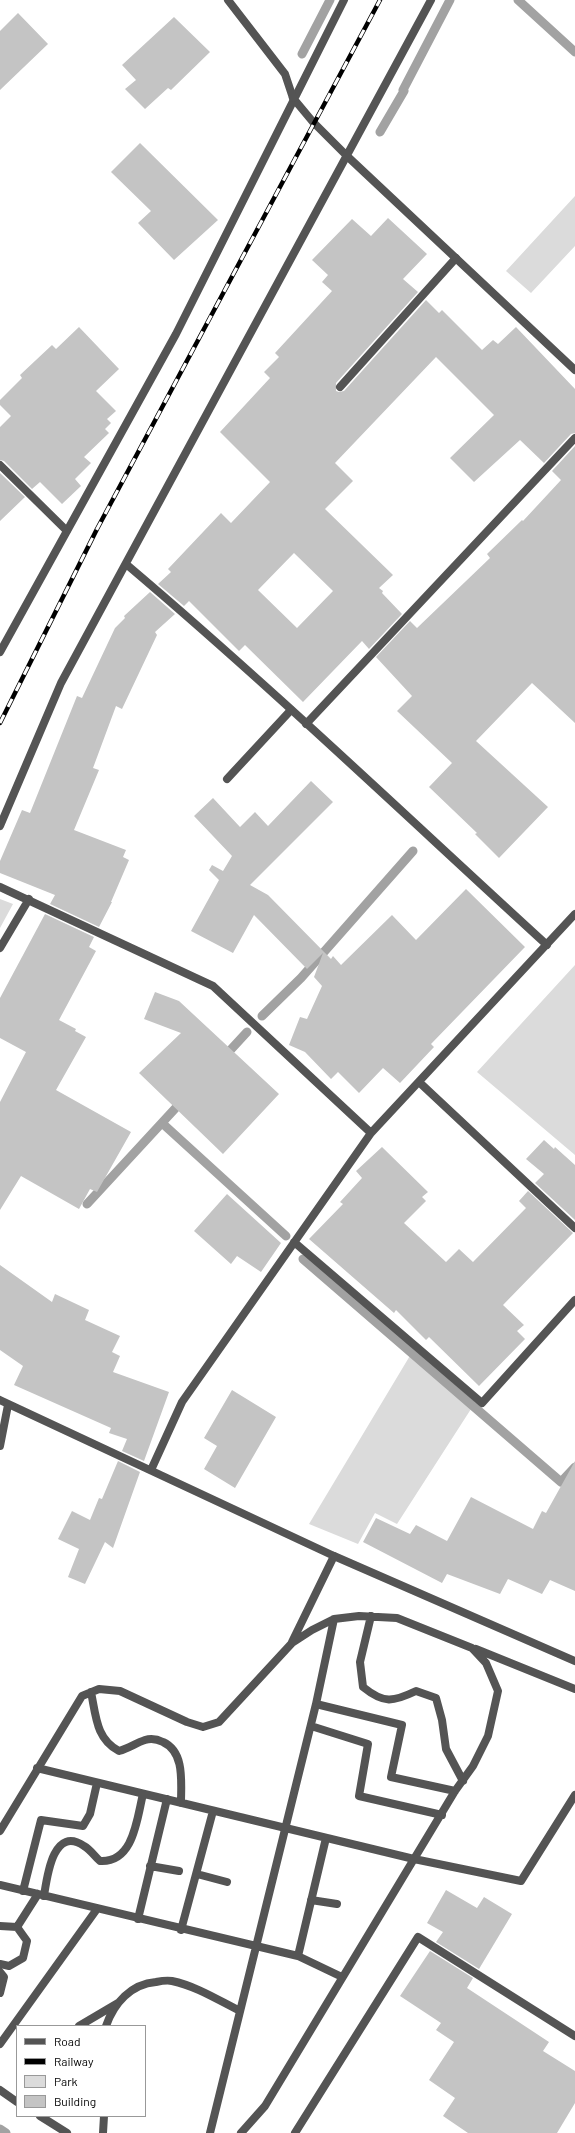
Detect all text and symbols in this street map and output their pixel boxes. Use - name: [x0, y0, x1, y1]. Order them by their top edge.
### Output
- legend: [16, 2025, 146, 2117]
- text: Road: [54, 2034, 81, 2048]
- text: Railway: [54, 2054, 93, 2068]
- text: Park: [54, 2074, 78, 2088]
- text: Building: [54, 2094, 96, 2108]

